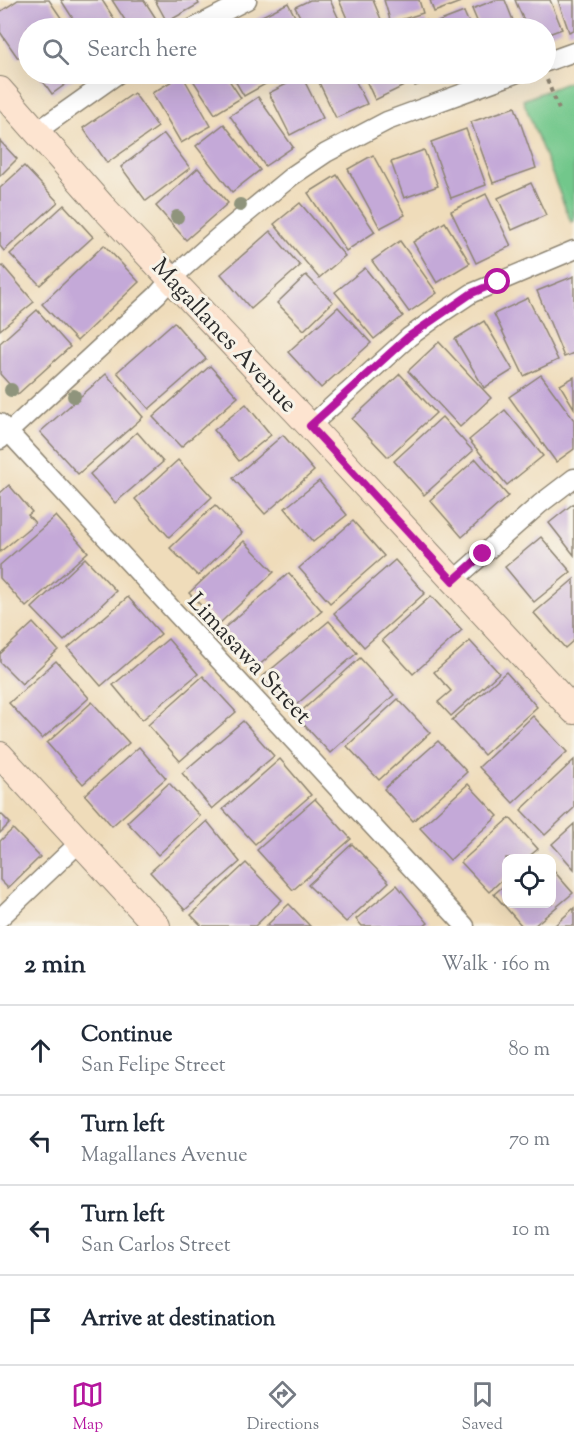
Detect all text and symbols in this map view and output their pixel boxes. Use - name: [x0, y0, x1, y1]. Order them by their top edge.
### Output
- search box: [18, 18, 556, 84]
- icon: search: [39, 35, 72, 68]
- text: Search here: [87, 35, 197, 67]
- street label: Magallanes Avenue: [143, 252, 304, 421]
- route start: [484, 268, 510, 294]
- route end: [469, 540, 495, 566]
- street label: Limasawa Street: [179, 586, 318, 733]
- map controls: [502, 854, 556, 908]
- button: locate: [502, 854, 556, 908]
- text: 2 min: [24, 947, 86, 984]
- text: Walk · 160 m: [441, 951, 550, 980]
- text: Continue: [81, 1020, 172, 1052]
- icon: ahead: [24, 1034, 57, 1067]
- text: 80 m: [509, 1036, 550, 1065]
- text: San Felipe Street: [81, 1052, 226, 1081]
- text: Turn left: [81, 1110, 164, 1142]
- icon: left: [24, 1124, 57, 1157]
- text: 70 m: [509, 1126, 550, 1155]
- text: Magallanes Avenue: [81, 1142, 248, 1171]
- text: Turn left: [81, 1200, 164, 1232]
- icon: left: [24, 1214, 57, 1247]
- text: 10 m: [512, 1216, 550, 1245]
- text: San Carlos Street: [81, 1232, 230, 1261]
- icon: arrive: [24, 1304, 57, 1337]
- text: Arrive at destination: [81, 1304, 276, 1336]
- tab: Map: [71, 1378, 104, 1437]
- tab: Directions: [247, 1378, 319, 1437]
- tab: Saved: [462, 1378, 503, 1437]

